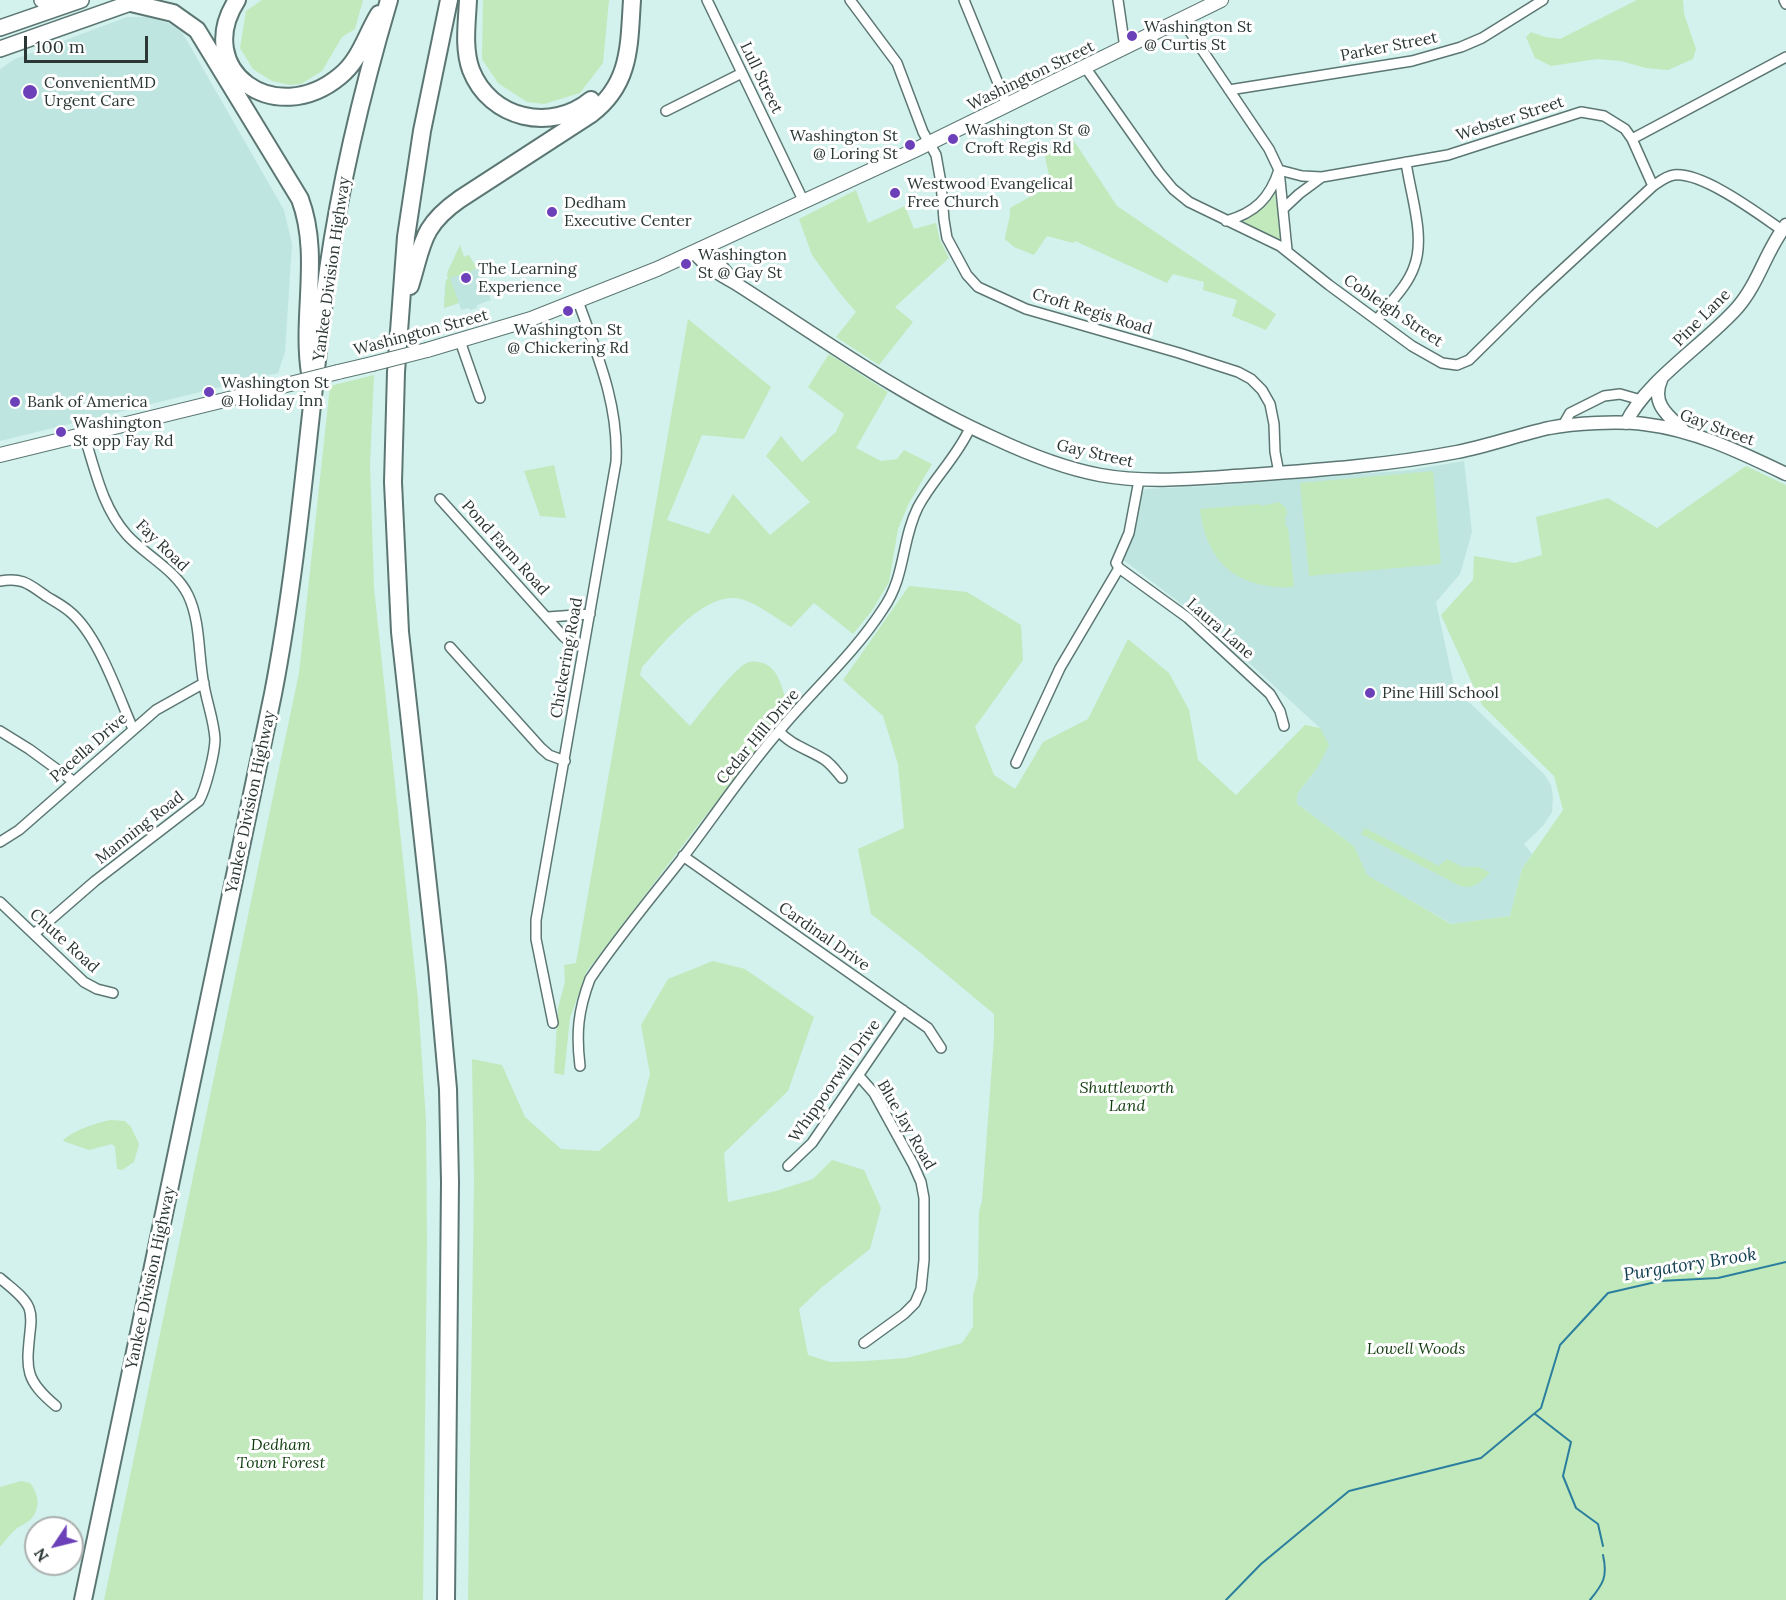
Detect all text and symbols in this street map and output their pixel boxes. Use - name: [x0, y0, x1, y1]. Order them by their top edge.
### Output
- place label: Washington St @ Curtis St: [1144, 17, 1252, 55]
- scale bar: [27, 24, 152, 62]
- street label: Parker Street: [1339, 28, 1439, 66]
- marker: Washington St @ Curtis St: [1125, 29, 1139, 43]
- text: 100 m: [35, 35, 85, 58]
- street label: Washington Street: [965, 37, 1097, 115]
- street label: Lull Street: [735, 39, 787, 117]
- place label: ConvenientMD Urgent Care: [44, 73, 156, 111]
- marker: ConvenientMD Urgent Care: [21, 83, 39, 101]
- street label: Webster Street: [1454, 93, 1566, 145]
- place label: Washington St @ Croft Regis Rd: [965, 120, 1090, 158]
- place label: Washington St @ Loring St: [790, 126, 898, 164]
- marker: Washington St @ Croft Regis Rd: [946, 132, 960, 146]
- marker: Washington St @ Loring St: [903, 138, 917, 152]
- place label: Westwood Evangelical Free Church: [907, 174, 1073, 212]
- street label: Yankee Division Highway: [310, 175, 354, 363]
- marker: Westwood Evangelical Free Church: [888, 186, 902, 200]
- place label: Dedham Executive Center: [564, 193, 692, 231]
- marker: Dedham Executive Center: [545, 205, 559, 219]
- place label: Washington St @ Gay St: [698, 245, 787, 283]
- marker: Washington St @ Gay St: [679, 257, 693, 271]
- place label: The Learning Experience: [478, 259, 577, 297]
- marker: The Learning Experience: [459, 271, 473, 285]
- street label: Cobleigh Street: [1340, 271, 1446, 351]
- street label: Croft Regis Road: [1030, 285, 1154, 339]
- street label: Pine Lane: [1669, 285, 1735, 351]
- marker: Washington St @ Chickering Rd: [561, 304, 575, 318]
- street label: Washington Street: [352, 306, 490, 360]
- place label: Washington St @ Chickering Rd: [507, 320, 629, 358]
- place label: Washington St @ Holiday Inn: [221, 373, 329, 411]
- marker: Washington St @ Holiday Inn: [202, 385, 216, 399]
- place label: Bank of America: [27, 392, 148, 412]
- marker: Bank of America: [8, 395, 22, 409]
- street label: Gay Street: [1677, 406, 1757, 450]
- place label: Washington St opp Fay Rd: [73, 413, 173, 451]
- marker: Washington St opp Fay Rd: [54, 425, 68, 439]
- street label: Gay Street: [1055, 436, 1135, 472]
- street label: Pond Farm Road: [457, 496, 553, 600]
- street label: Fay Road: [132, 516, 192, 576]
- street label: Laura Lane: [1182, 595, 1258, 663]
- street label: Chickering Road: [547, 596, 587, 720]
- place label: Pine Hill School: [1382, 683, 1499, 703]
- street label: Cedar Hill Drive: [713, 685, 803, 789]
- marker: Pine Hill School: [1363, 686, 1377, 700]
- street label: Pacella Drive: [46, 709, 132, 787]
- street label: Yankee Division Highway: [222, 709, 280, 895]
- street label: Manning Road: [92, 788, 188, 868]
- street label: Cardinal Drive: [775, 898, 873, 976]
- street label: Chute Road: [25, 905, 103, 977]
- street label: Whippoorwill Drive: [785, 1016, 885, 1146]
- street label: Blue Jay Road: [873, 1077, 939, 1173]
- park label: Shuttleworth Land: [1080, 1078, 1174, 1116]
- street label: Yankee Division Highway: [122, 1185, 180, 1371]
- water label: Purgatory Brook: [1622, 1244, 1758, 1286]
- park label: Lowell Woods: [1367, 1339, 1465, 1359]
- park label: Dedham Town Forest: [237, 1435, 325, 1473]
- north arrow: [24, 1516, 84, 1576]
- text: N: [29, 1544, 53, 1566]

